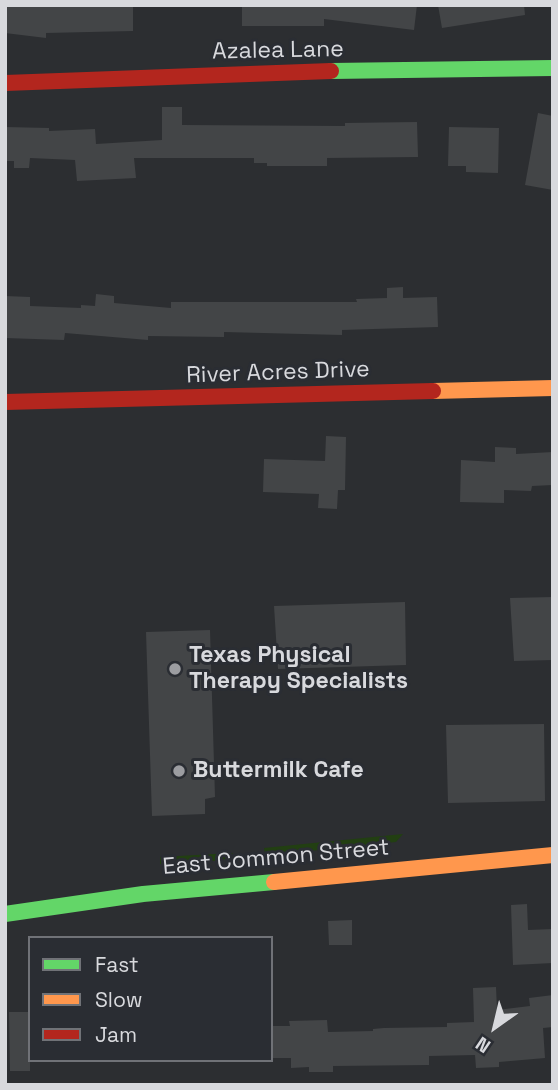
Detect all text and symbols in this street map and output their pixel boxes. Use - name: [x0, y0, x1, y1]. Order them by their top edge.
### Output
- street label: Azalea Lane: [212, 36, 344, 66]
- street label: River Acres Drive: [186, 356, 370, 390]
- place label: Texas Physical Therapy Specialists: [189, 642, 408, 696]
- marker: Texas Physical Therapy Specialists: [167, 661, 183, 677]
- place label: Buttermilk Cafe: [193, 757, 364, 785]
- marker: Buttermilk Cafe: [171, 763, 187, 779]
- street label: East Common Street: [161, 834, 391, 882]
- legend: [28, 936, 273, 1062]
- text: Fast: [95, 951, 139, 978]
- text: Slow: [95, 986, 143, 1013]
- north arrow: [460, 992, 530, 1062]
- text: Jam: [95, 1021, 137, 1048]
- text: N: [471, 1031, 495, 1059]

